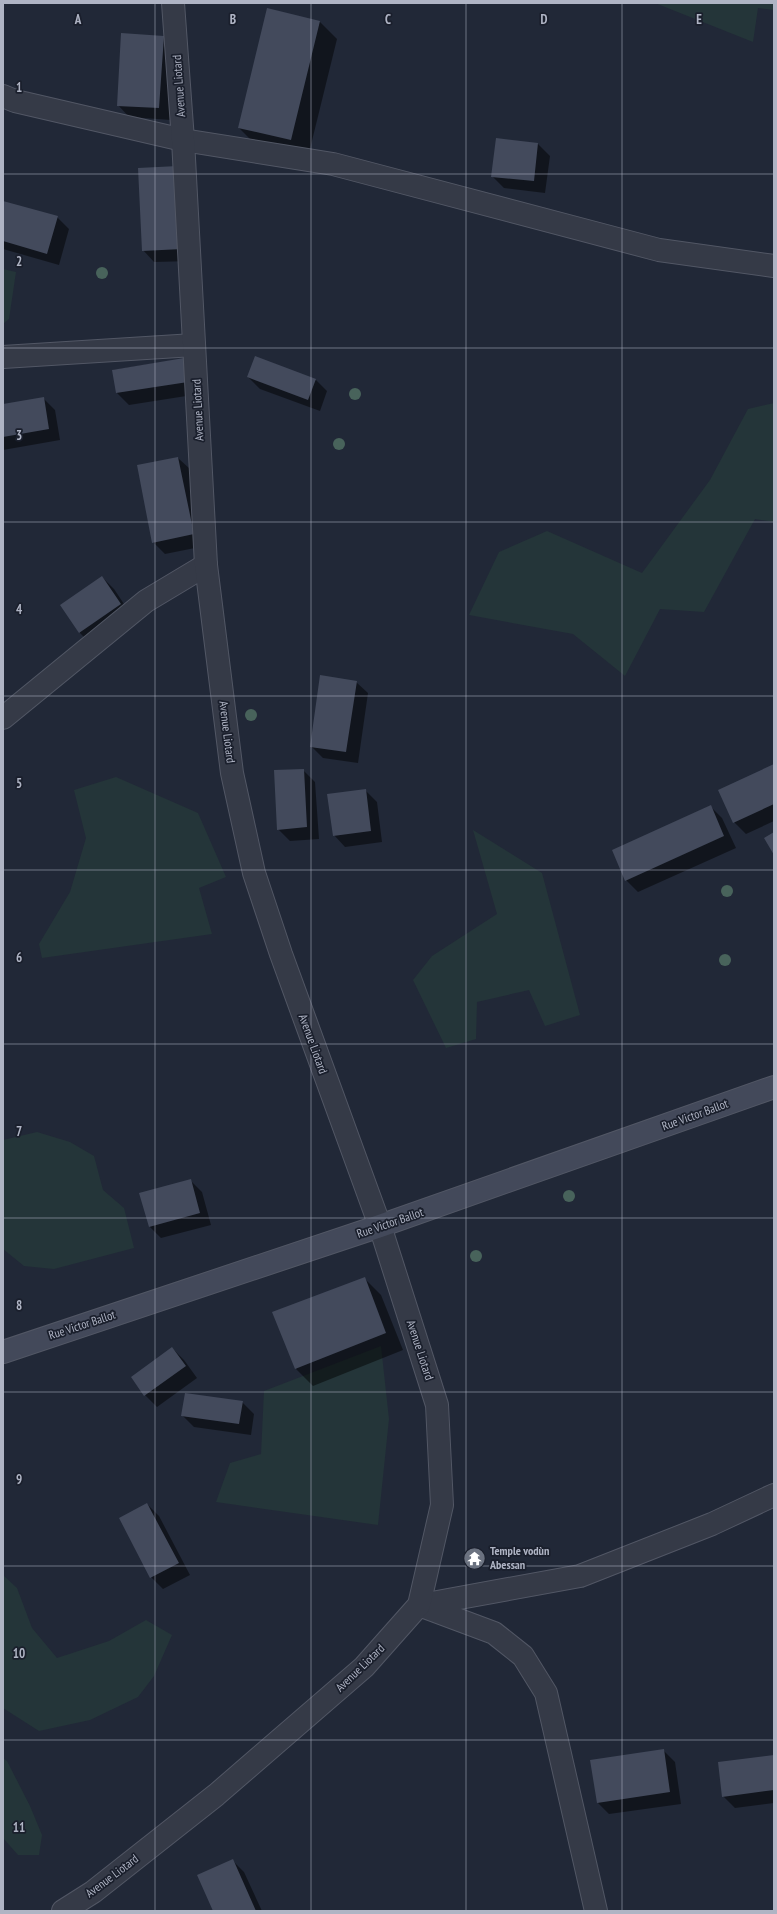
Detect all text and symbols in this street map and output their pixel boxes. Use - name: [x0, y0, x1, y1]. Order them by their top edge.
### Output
- text: A: [74, 11, 82, 28]
- text: B: [230, 11, 236, 28]
- text: C: [385, 11, 391, 28]
- text: D: [541, 11, 548, 28]
- text: E: [696, 11, 702, 28]
- street label: Avenue Liotard: [169, 54, 188, 118]
- text: 1: [16, 79, 22, 96]
- text: 2: [16, 253, 22, 270]
- street label: Avenue Liotard: [188, 379, 207, 442]
- text: 3: [16, 427, 22, 444]
- text: 4: [16, 601, 23, 618]
- street label: Avenue Liotard: [216, 700, 239, 764]
- text: 5: [16, 775, 22, 792]
- text: 6: [16, 949, 22, 966]
- street label: Avenue Liotard: [296, 1012, 331, 1076]
- street label: Rue Victor Ballot: [660, 1095, 731, 1133]
- text: 7: [16, 1123, 22, 1140]
- street label: Rue Victor Ballot: [355, 1204, 426, 1241]
- text: 8: [16, 1297, 22, 1314]
- street label: Rue Victor Ballot: [47, 1306, 118, 1342]
- street label: Avenue Liotard: [404, 1318, 437, 1382]
- text: 9: [16, 1471, 22, 1488]
- place label: Temple vodùn Abessan: [489, 1543, 549, 1572]
- temple icon: Temple vodùn Abessan: [462, 1545, 488, 1571]
- street label: Avenue Liotard: [332, 1641, 387, 1695]
- text: 10: [13, 1645, 25, 1662]
- text: 11: [13, 1819, 25, 1836]
- street label: Avenue Liotard: [82, 1851, 141, 1900]

